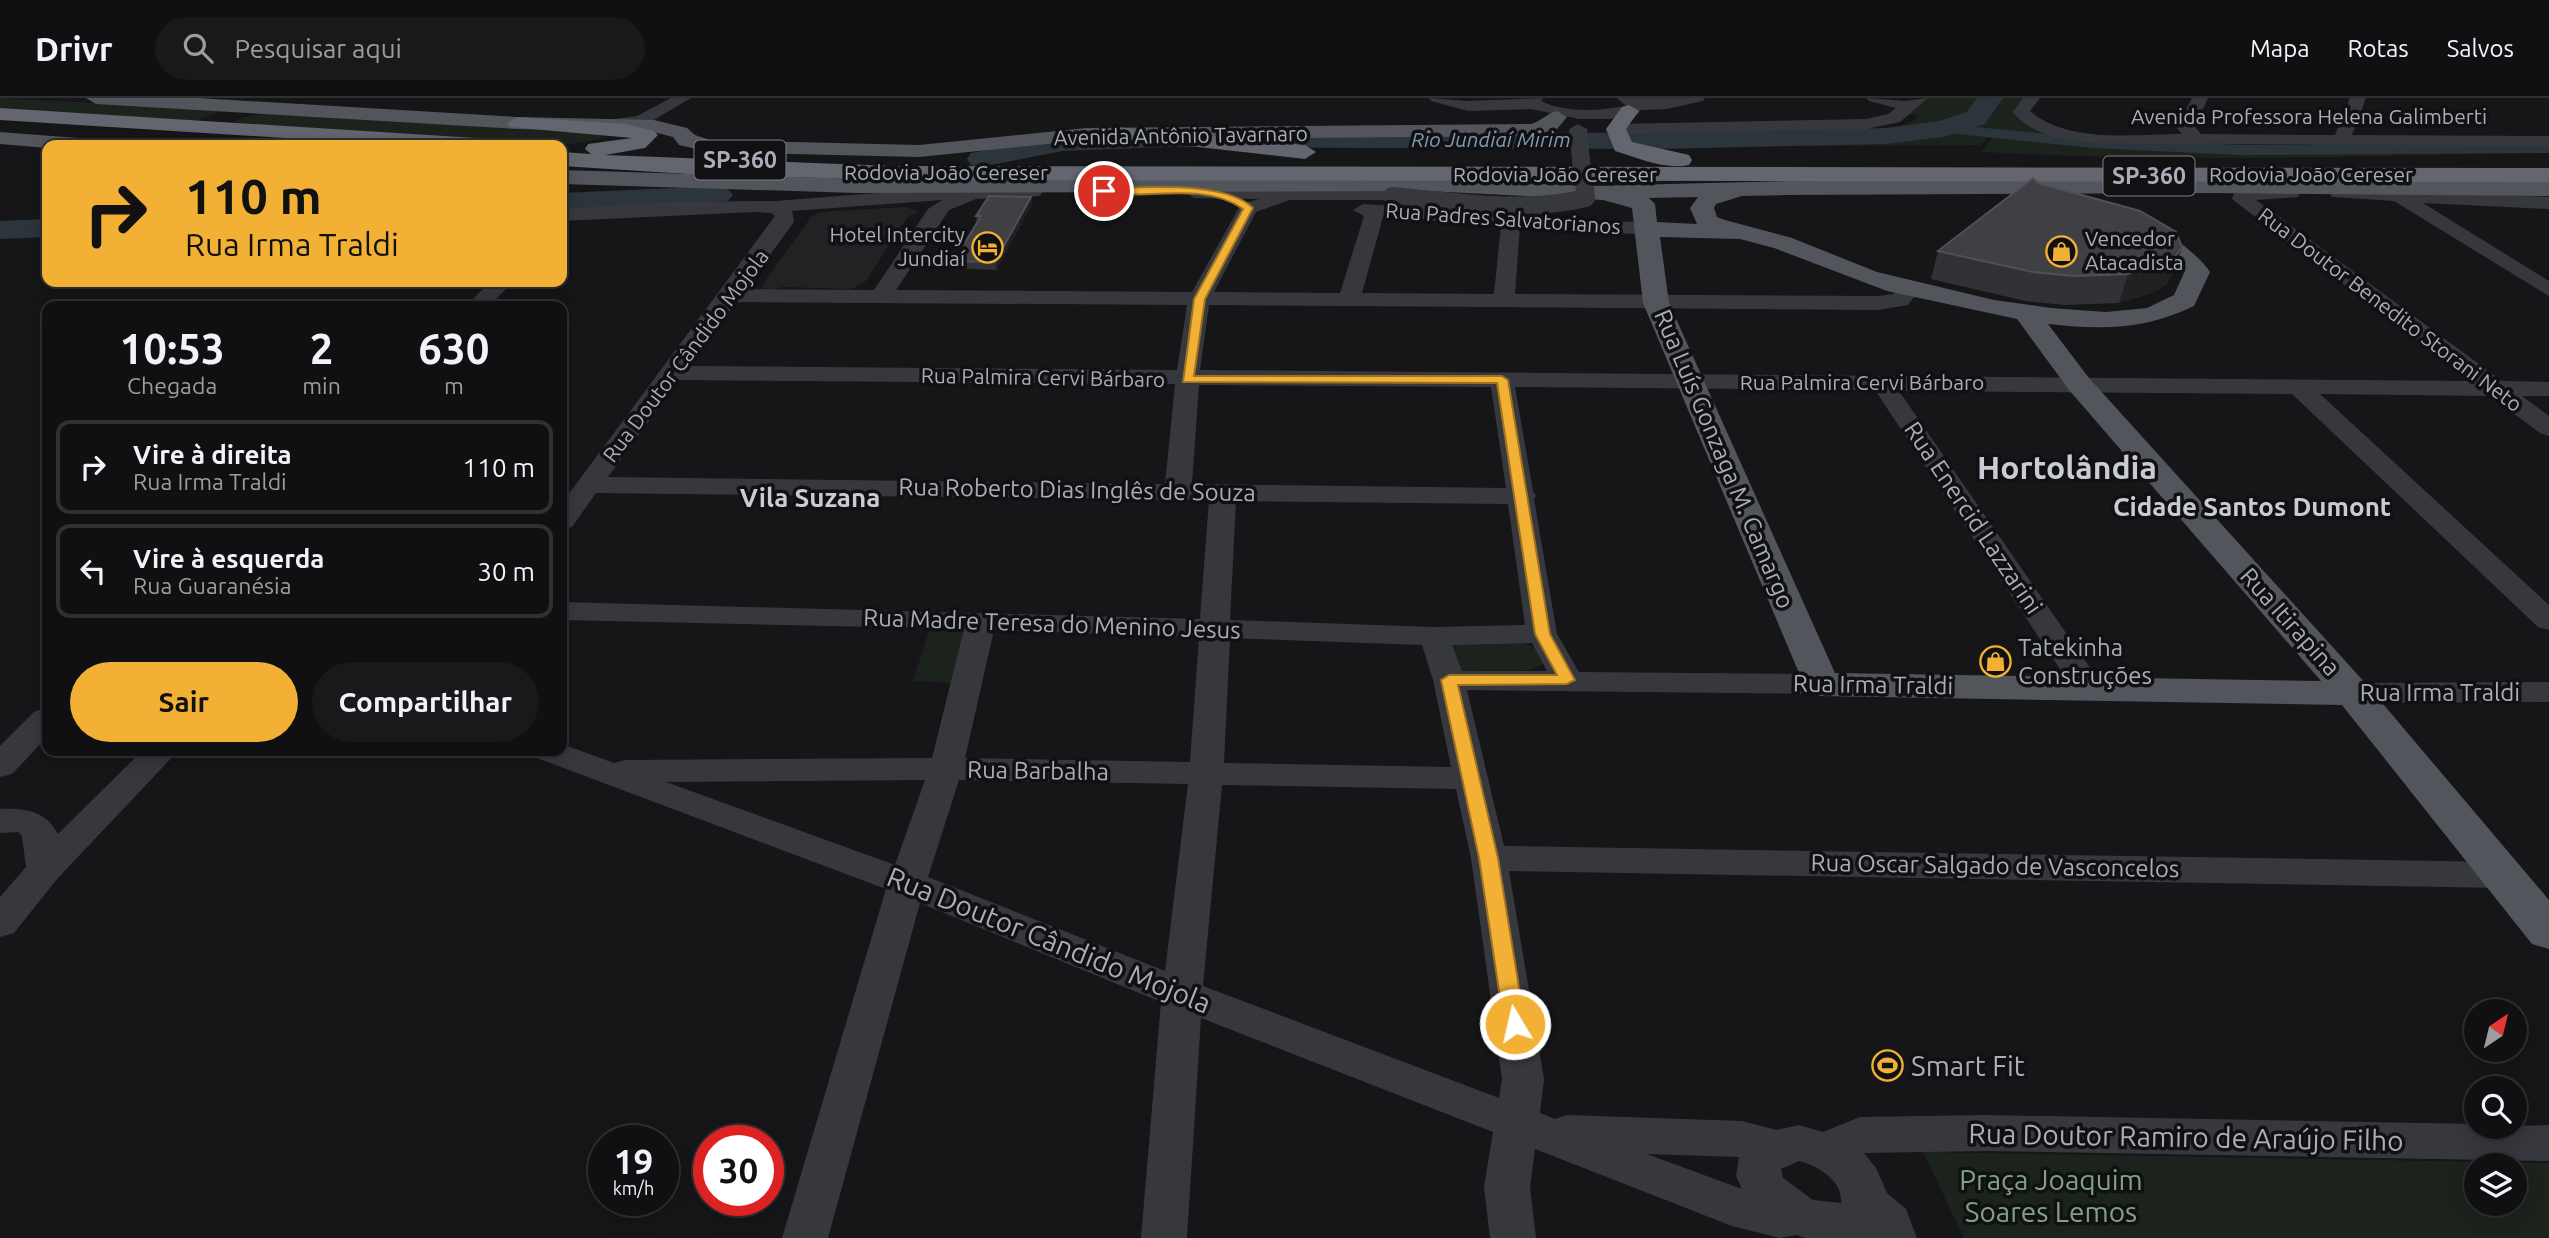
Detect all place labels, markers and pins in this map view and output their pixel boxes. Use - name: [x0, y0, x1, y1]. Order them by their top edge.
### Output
- pin: [1074, 161, 1134, 221]
- place label: Hotel Intercity Jundiaí: [830, 222, 966, 270]
- place label: Vencedor Atacadista: [2085, 226, 2184, 274]
- hotel icon: Hotel Intercity Jundiaí: [971, 230, 1005, 264]
- shop icon: Vencedor Atacadista: [2045, 234, 2079, 268]
- place label: Tatekinha Construções: [2018, 634, 2152, 689]
- shop icon: Tatekinha Construções: [1978, 645, 2012, 679]
- sports icon: Smart Fit: [1871, 1049, 1905, 1083]
- place label: Smart Fit: [1911, 1050, 2025, 1081]

